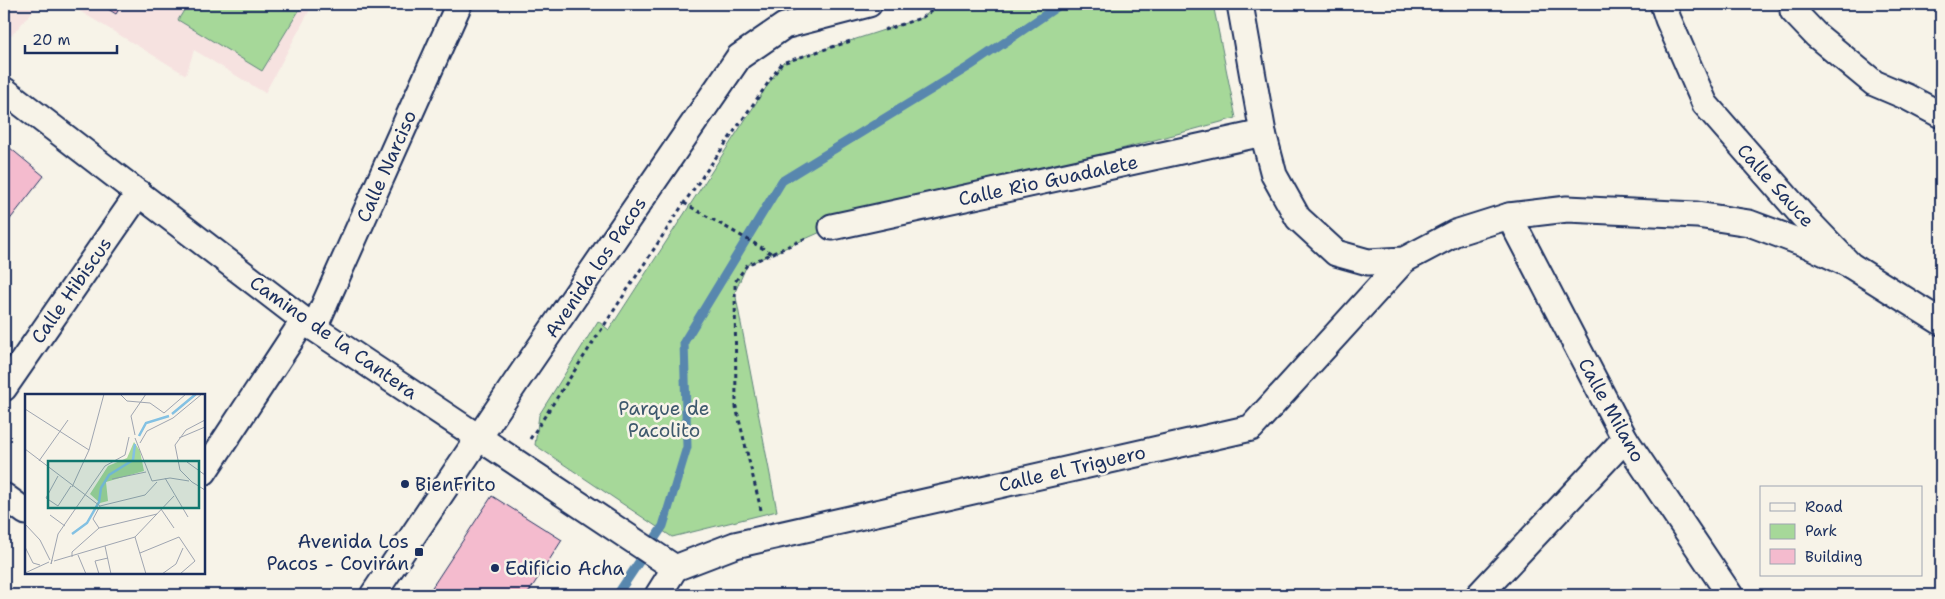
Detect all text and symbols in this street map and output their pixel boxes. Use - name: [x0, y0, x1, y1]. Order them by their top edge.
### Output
- scale bar: [25, 22, 118, 54]
- text: 20 m: [32, 30, 71, 50]
- street label: Calle Narciso: [351, 106, 422, 226]
- street label: Calle Sauce: [1731, 138, 1820, 232]
- street label: Calle Rio Guadalete: [956, 149, 1140, 212]
- street label: Avenida los Pacos: [539, 192, 652, 343]
- street label: Calle Hibiscus: [25, 232, 117, 349]
- street label: Camino de la Cantera: [245, 270, 423, 405]
- street label: Calle Milano: [1573, 354, 1651, 467]
- inset map: [25, 394, 205, 574]
- park label: Parque de Pacolito: [618, 396, 710, 443]
- street label: Calle el Triguero: [996, 439, 1148, 498]
- place label: BienFrito: [415, 472, 496, 497]
- marker: BienFrito: [399, 478, 411, 490]
- legend: [1760, 486, 1922, 576]
- text: Road: [1805, 497, 1843, 517]
- text: Park: [1805, 521, 1837, 541]
- place label: Avenida Los Pacos - Covirán: [266, 529, 409, 576]
- marker: Avenida Los Pacos - Covirán: [413, 546, 425, 558]
- text: Building: [1805, 547, 1862, 567]
- place label: Edificio Acha: [505, 556, 625, 581]
- marker: Edificio Acha: [489, 562, 501, 574]

